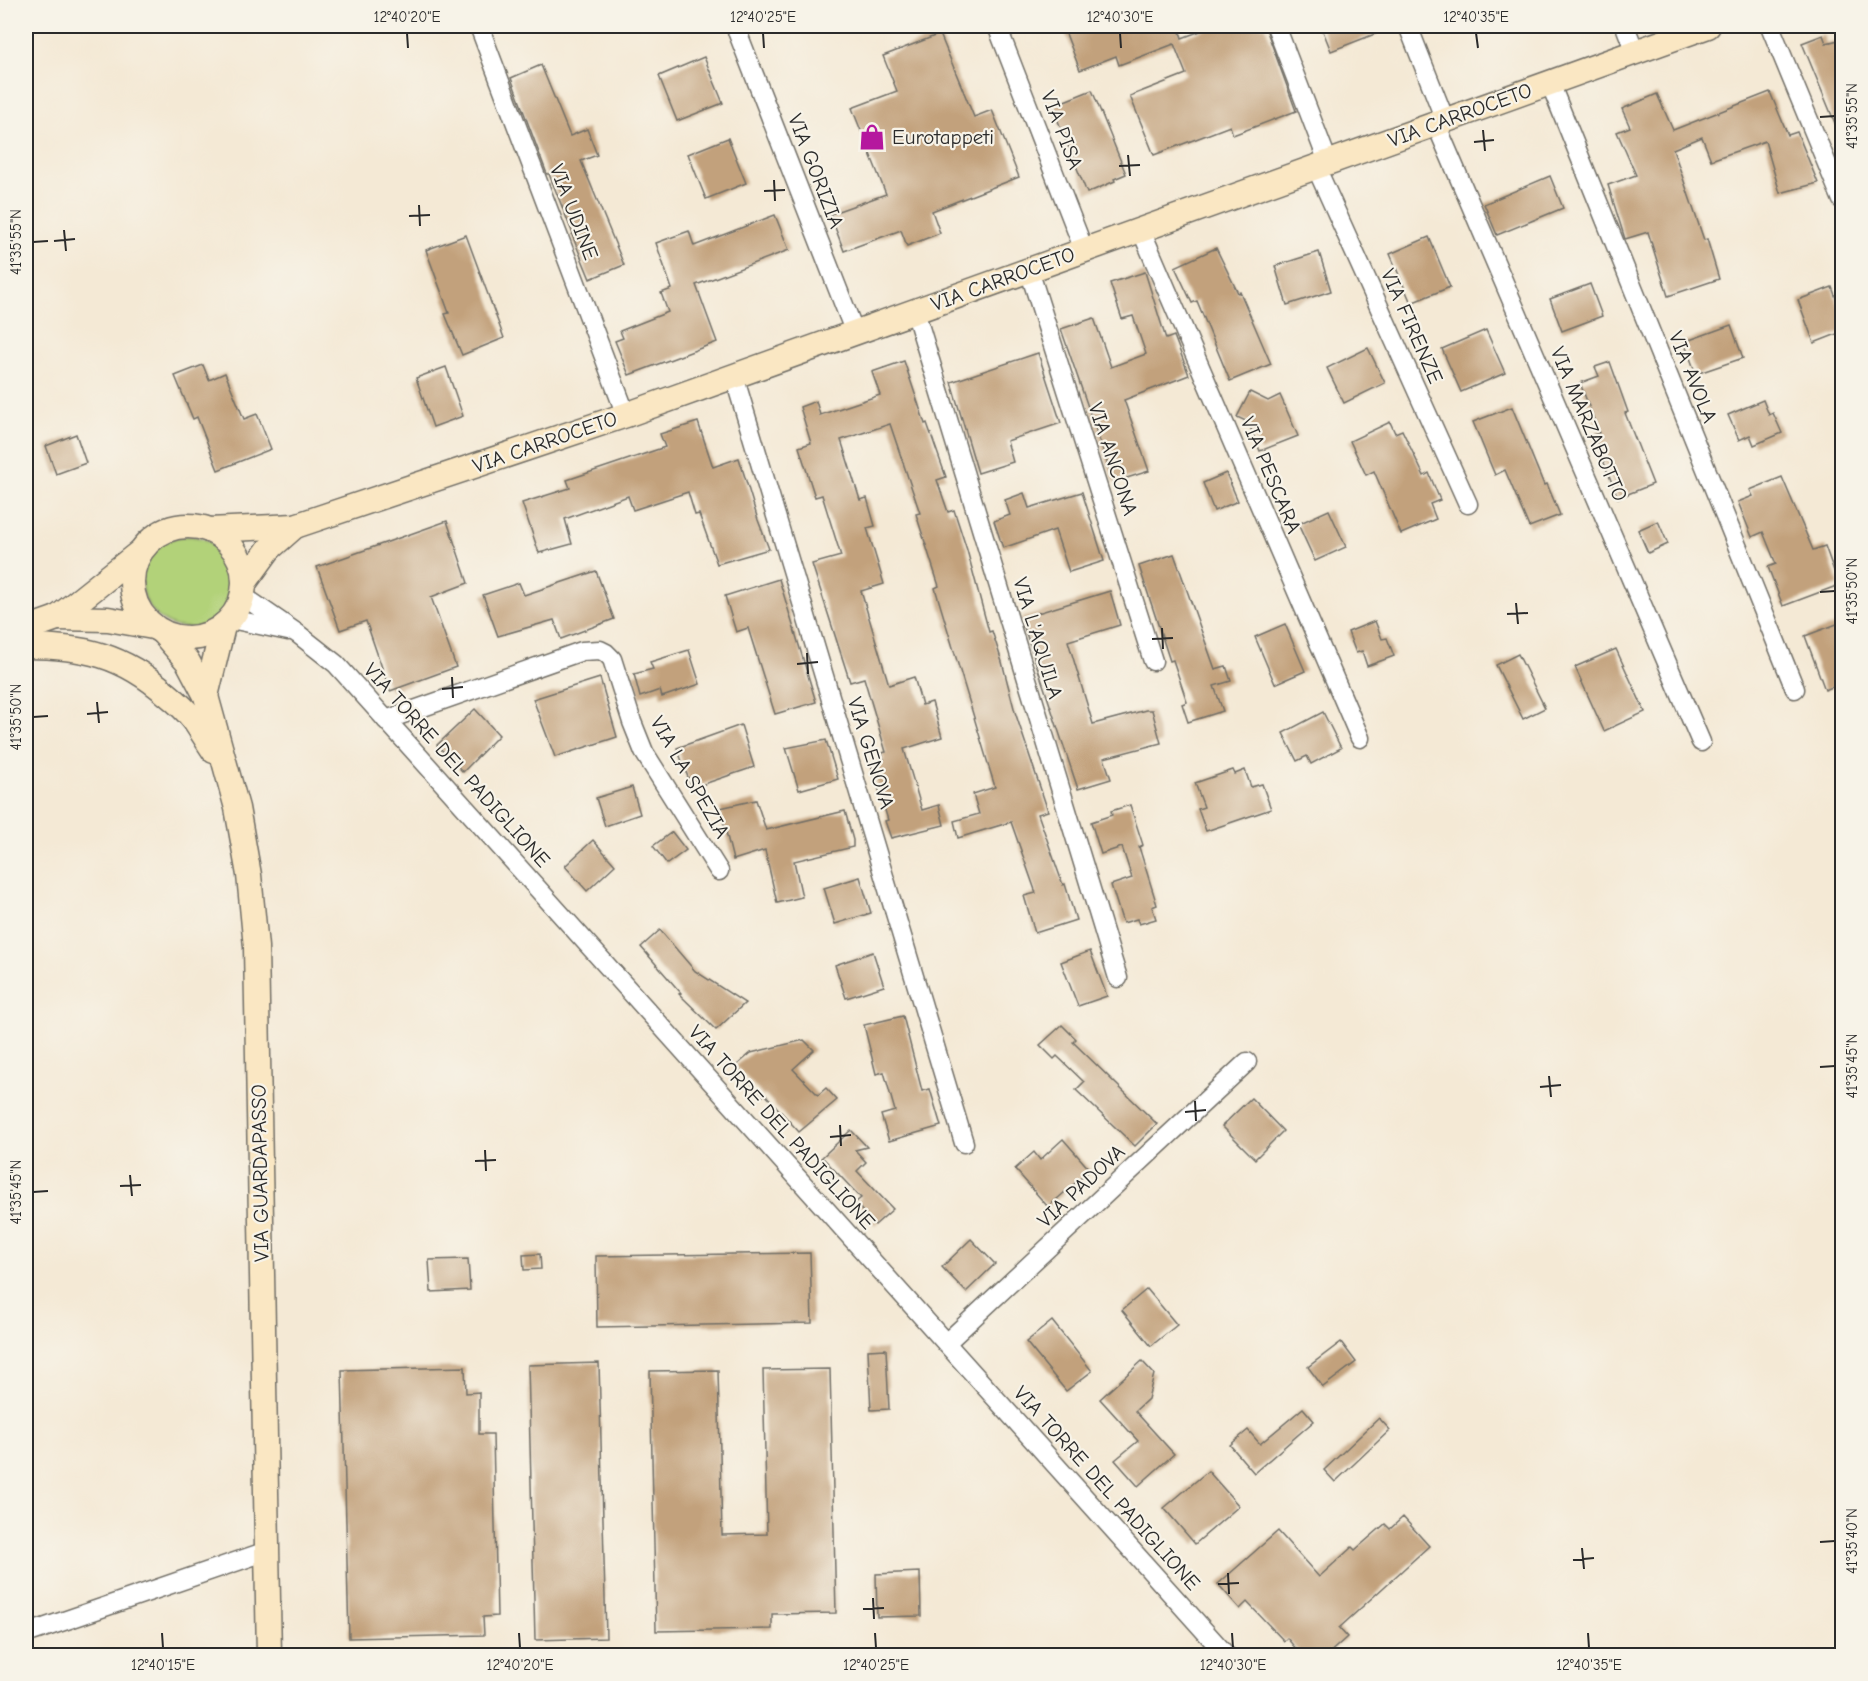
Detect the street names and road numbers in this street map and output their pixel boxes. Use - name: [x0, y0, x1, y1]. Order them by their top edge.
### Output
- street label: VIA CARROCETO: [1385, 78, 1535, 152]
- street label: VIA PISA: [1036, 87, 1088, 173]
- street label: VIA GORIZIA: [783, 110, 849, 232]
- street label: VIA UDINE: [545, 161, 603, 263]
- street label: VIA CARROCETO: [928, 242, 1078, 316]
- street label: VIA FIRENZE: [1376, 265, 1448, 387]
- street label: VIA AVOLA: [1664, 328, 1722, 426]
- street label: VIA MARZABOTTO: [1546, 343, 1632, 505]
- street label: VIA ANCONA: [1083, 400, 1143, 518]
- street label: VIA CARROCETO: [470, 406, 620, 478]
- street label: VIA PESCARA: [1236, 413, 1306, 537]
- street label: VIA L'AQUILA: [1008, 574, 1068, 702]
- street label: VIA TORRE DEL PADIGLIONE: [359, 658, 555, 872]
- street label: VIA GENOVA: [843, 694, 899, 812]
- street label: VIA LA SPEZIA: [645, 712, 735, 842]
- street label: VIA TORRE DEL PADIGLIONE: [684, 1020, 880, 1234]
- street label: VIA GUARDAPASSO: [246, 1084, 274, 1262]
- street label: VIA PADOVA: [1032, 1140, 1130, 1232]
- street label: VIA TORRE DEL PADIGLIONE: [1009, 1381, 1205, 1595]

